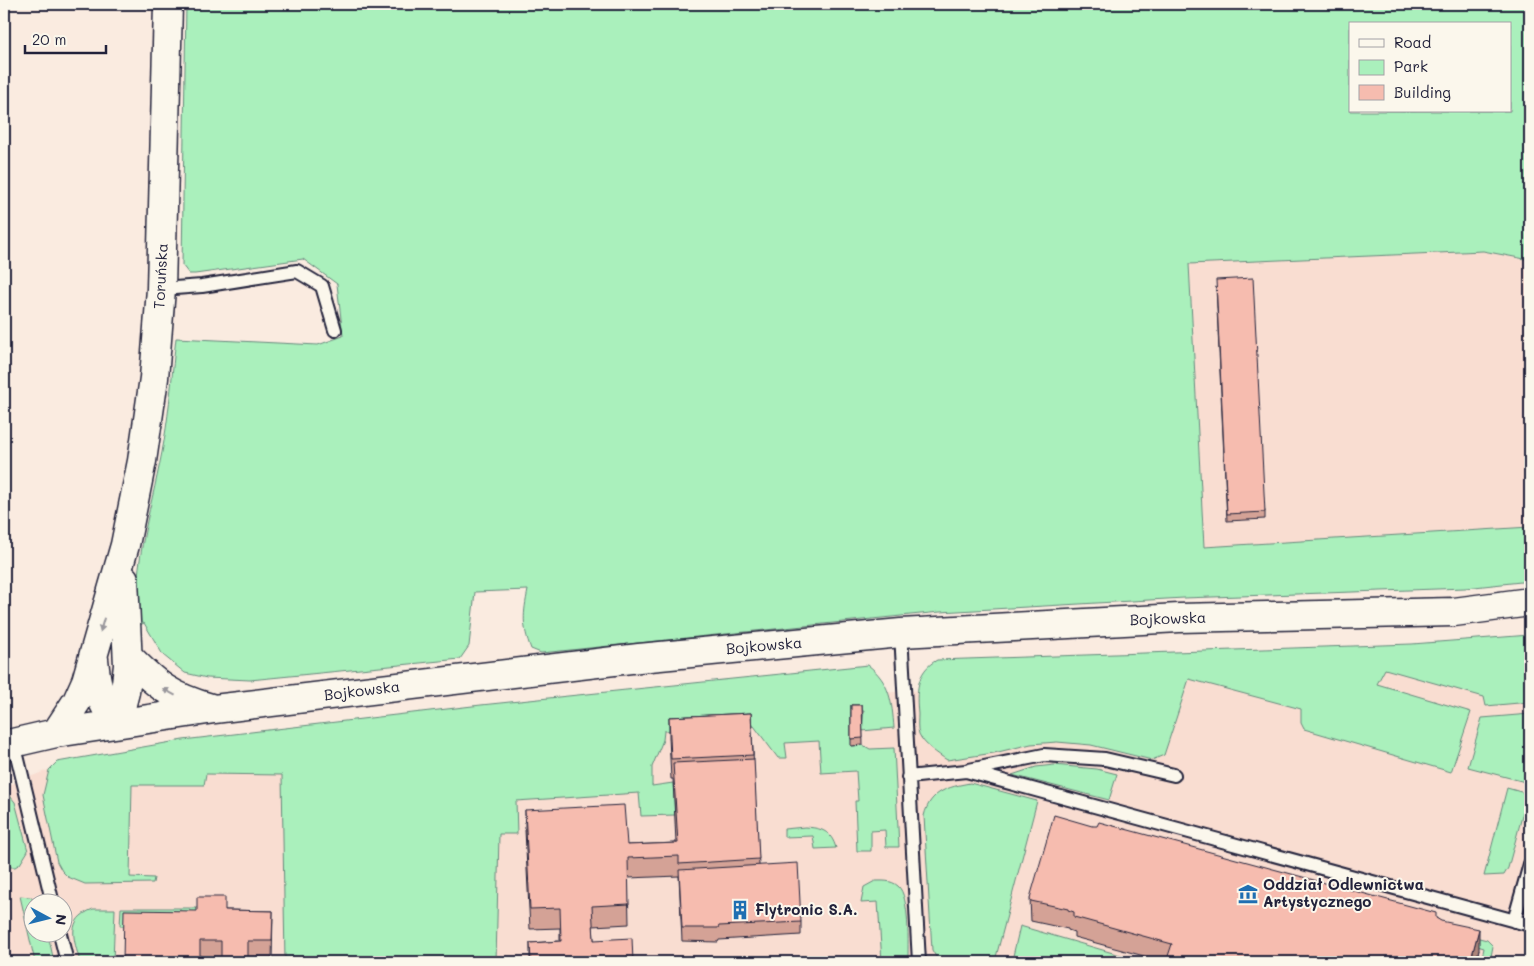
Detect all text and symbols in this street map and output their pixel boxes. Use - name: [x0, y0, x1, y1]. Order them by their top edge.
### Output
- scale bar: [25, 22, 106, 54]
- legend: [1349, 22, 1512, 112]
- text: 20 m: [32, 29, 66, 49]
- text: Road: [1394, 32, 1431, 52]
- text: Park: [1394, 56, 1428, 76]
- text: Building: [1394, 82, 1451, 102]
- street label: Toruńska: [148, 243, 172, 309]
- street label: Bojkowska: [1129, 607, 1206, 629]
- one-way arrow: [97, 618, 105, 633]
- street label: Bojkowska: [725, 632, 803, 658]
- street label: Bojkowska: [323, 675, 401, 705]
- one-way arrow: [162, 688, 176, 696]
- place label: Oddział Odlewnictwa Artystycznego: [1263, 874, 1424, 911]
- museum icon: Oddział Odlewnictwa Artystycznego: [1237, 883, 1259, 905]
- north arrow: [22, 894, 72, 944]
- building icon: Flytronic S.A.: [729, 899, 751, 921]
- place label: Flytronic S.A.: [755, 899, 858, 919]
- text: N: [51, 913, 71, 926]

